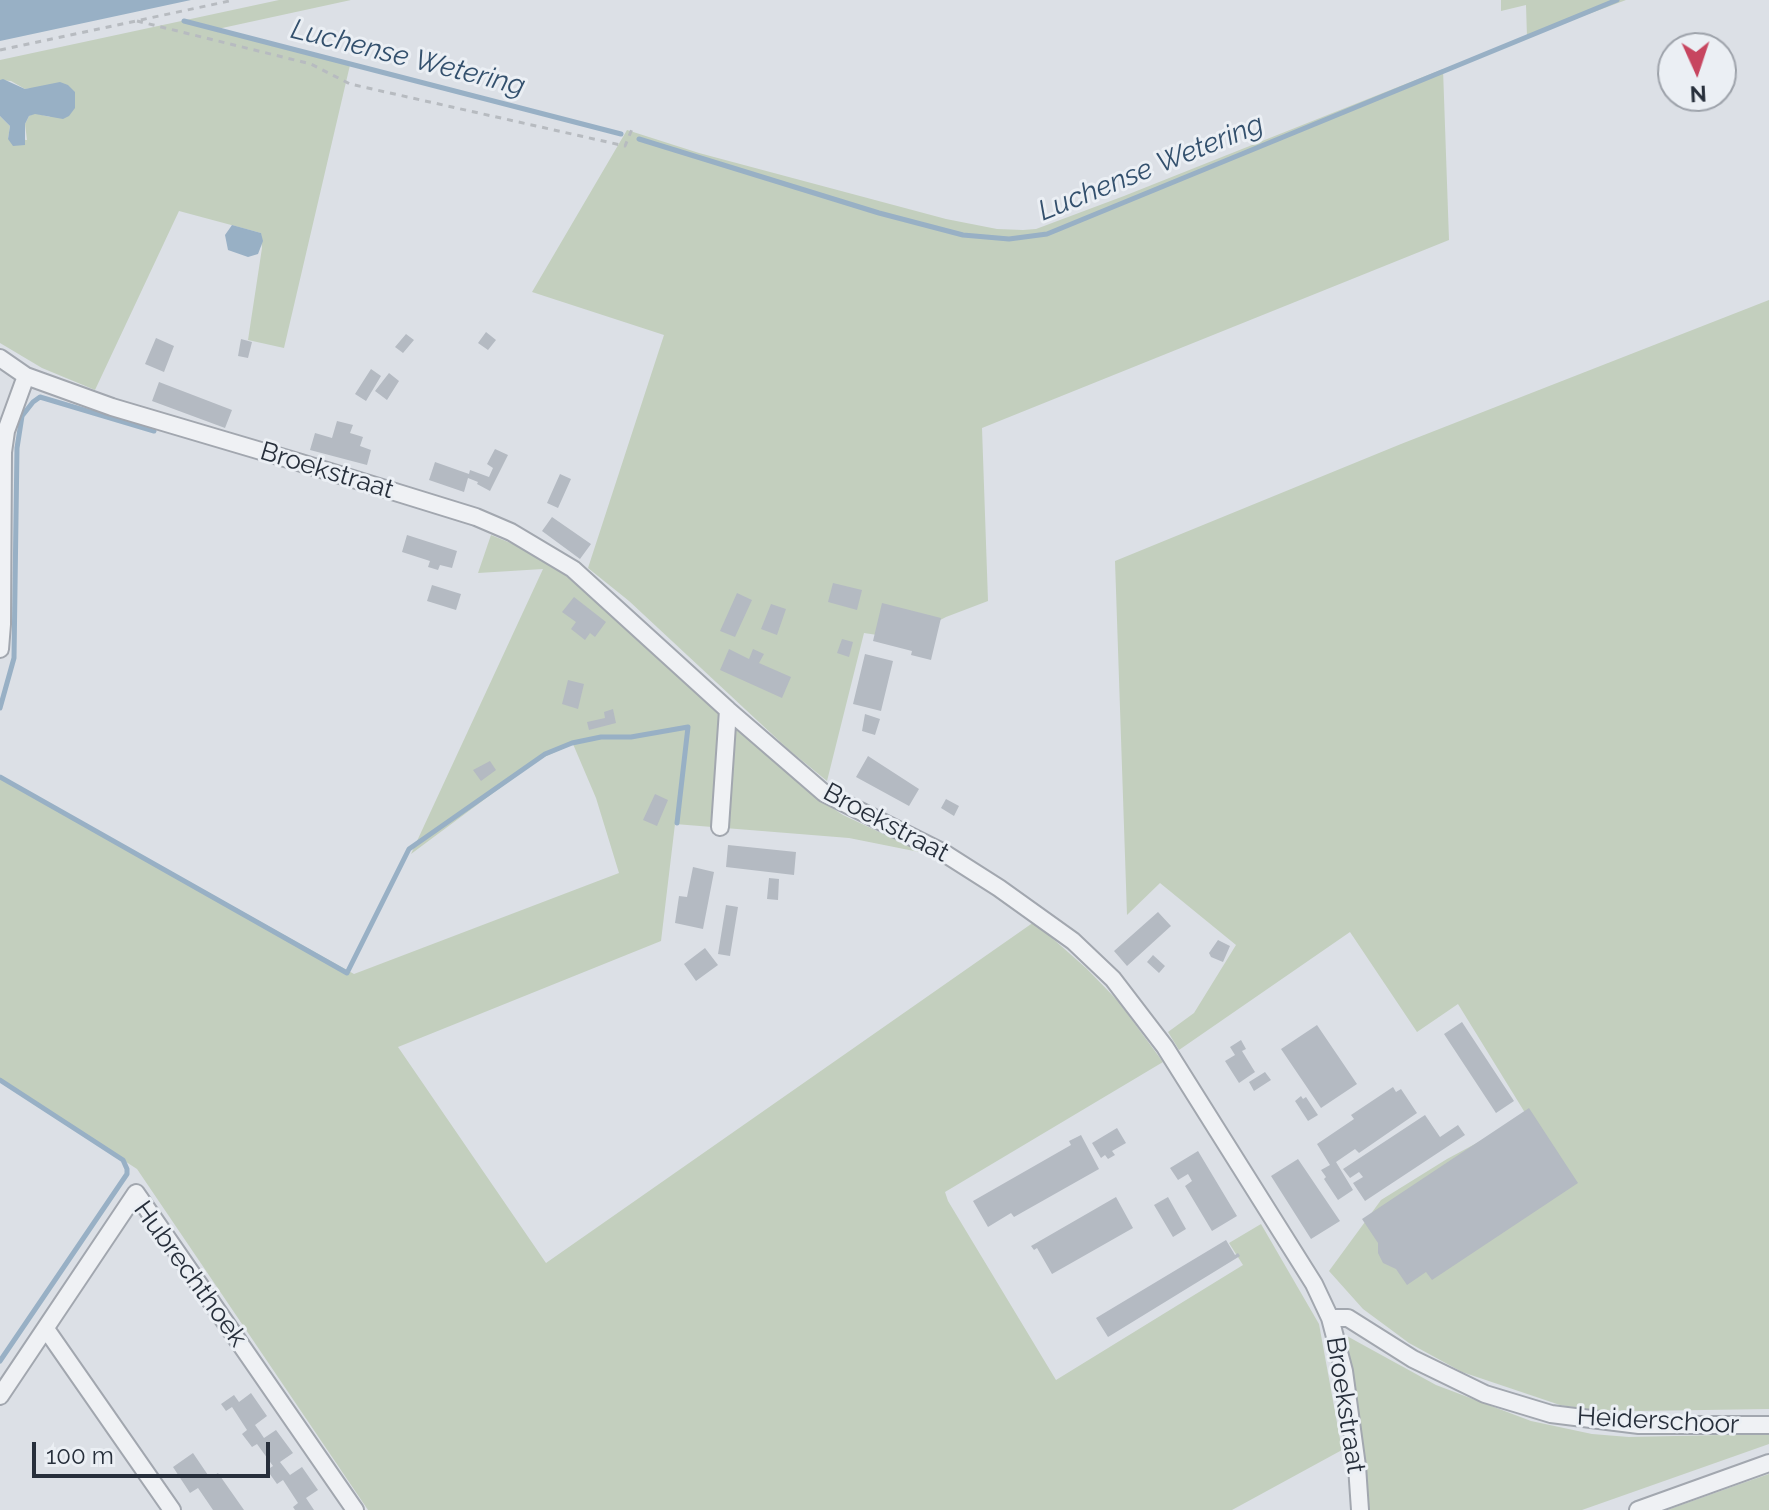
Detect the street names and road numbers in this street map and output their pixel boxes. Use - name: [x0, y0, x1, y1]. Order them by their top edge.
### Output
- street label: Broekstraat: [257, 436, 397, 506]
- street label: Broekstraat: [818, 777, 954, 869]
- street label: Hubrechthoek: [127, 1195, 253, 1353]
- street label: Broekstraat: [1319, 1334, 1371, 1476]
- street label: Heiderschoor: [1576, 1401, 1740, 1441]

